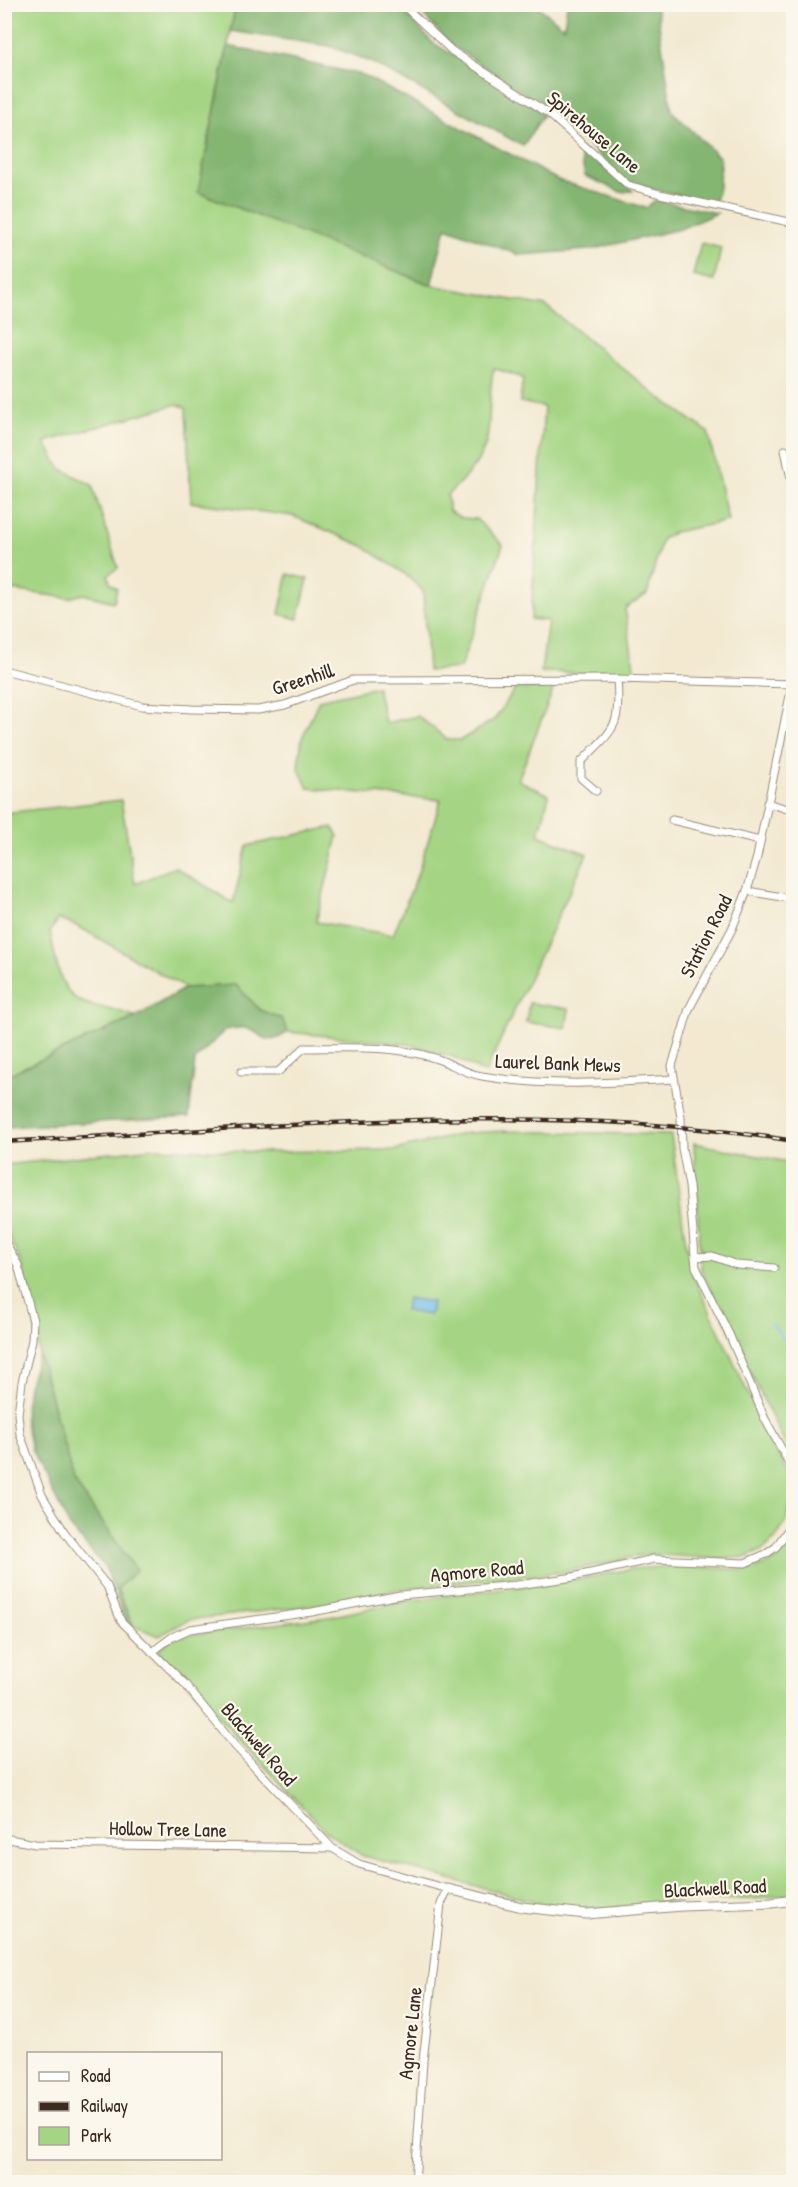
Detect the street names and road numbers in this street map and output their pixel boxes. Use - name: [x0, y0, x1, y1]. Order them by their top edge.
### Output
- street label: Spirehouse Lane: [542, 84, 647, 179]
- street label: Greenhill: [268, 656, 338, 701]
- street label: Station Road: [673, 889, 738, 982]
- street label: Laurel Bank Mews: [495, 1047, 622, 1078]
- street label: Agmore Road: [429, 1553, 525, 1588]
- street label: Blackwell Road: [216, 1696, 303, 1791]
- street label: Hollow Tree Lane: [109, 1814, 227, 1843]
- street label: Blackwell Road: [663, 1871, 767, 1904]
- street label: Agmore Lane: [391, 1985, 428, 2081]

